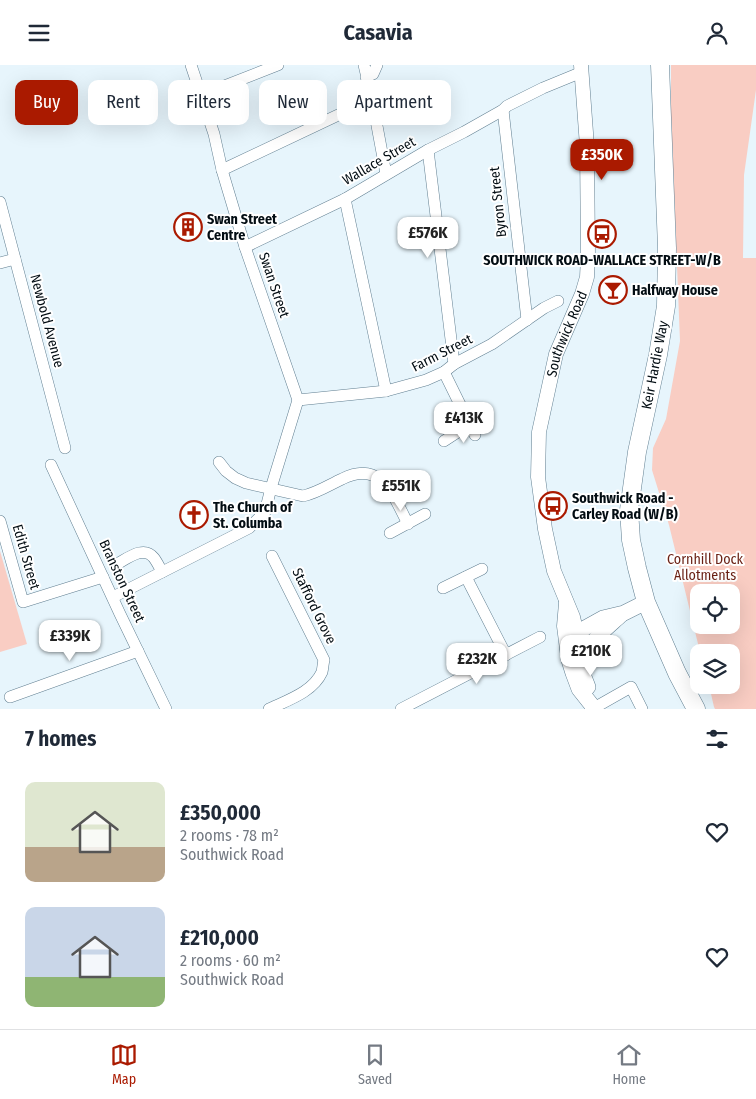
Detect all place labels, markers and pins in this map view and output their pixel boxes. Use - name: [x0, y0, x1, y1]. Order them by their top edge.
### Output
- pin: £350K: [567, 139, 637, 181]
- place label: Swan Street Centre: [207, 211, 278, 244]
- building icon: Swan Street Centre: [173, 212, 203, 242]
- pin: £576K: [393, 217, 463, 259]
- bus stop icon: SOUTHWICK ROAD-WALLACE STREET-W/B: [587, 219, 617, 249]
- place label: SOUTHWICK ROAD-WALLACE STREET-W/B: [483, 252, 721, 269]
- bar icon: Halfway House: [598, 275, 628, 305]
- place label: Halfway House: [632, 282, 718, 299]
- pin: £413K: [429, 401, 499, 444]
- pin: £551K: [366, 469, 436, 512]
- place label: Southwick Road - Carley Road (W/B): [572, 490, 678, 523]
- bus stop icon: Southwick Road - Carley Road (W/B): [538, 491, 568, 521]
- place label: The Church of St. Columba: [213, 499, 294, 532]
- church icon: The Church of St. Columba: [179, 500, 209, 530]
- pin: £339K: [35, 619, 105, 662]
- pin: £210K: [556, 635, 626, 677]
- pin: £232K: [442, 643, 512, 685]

